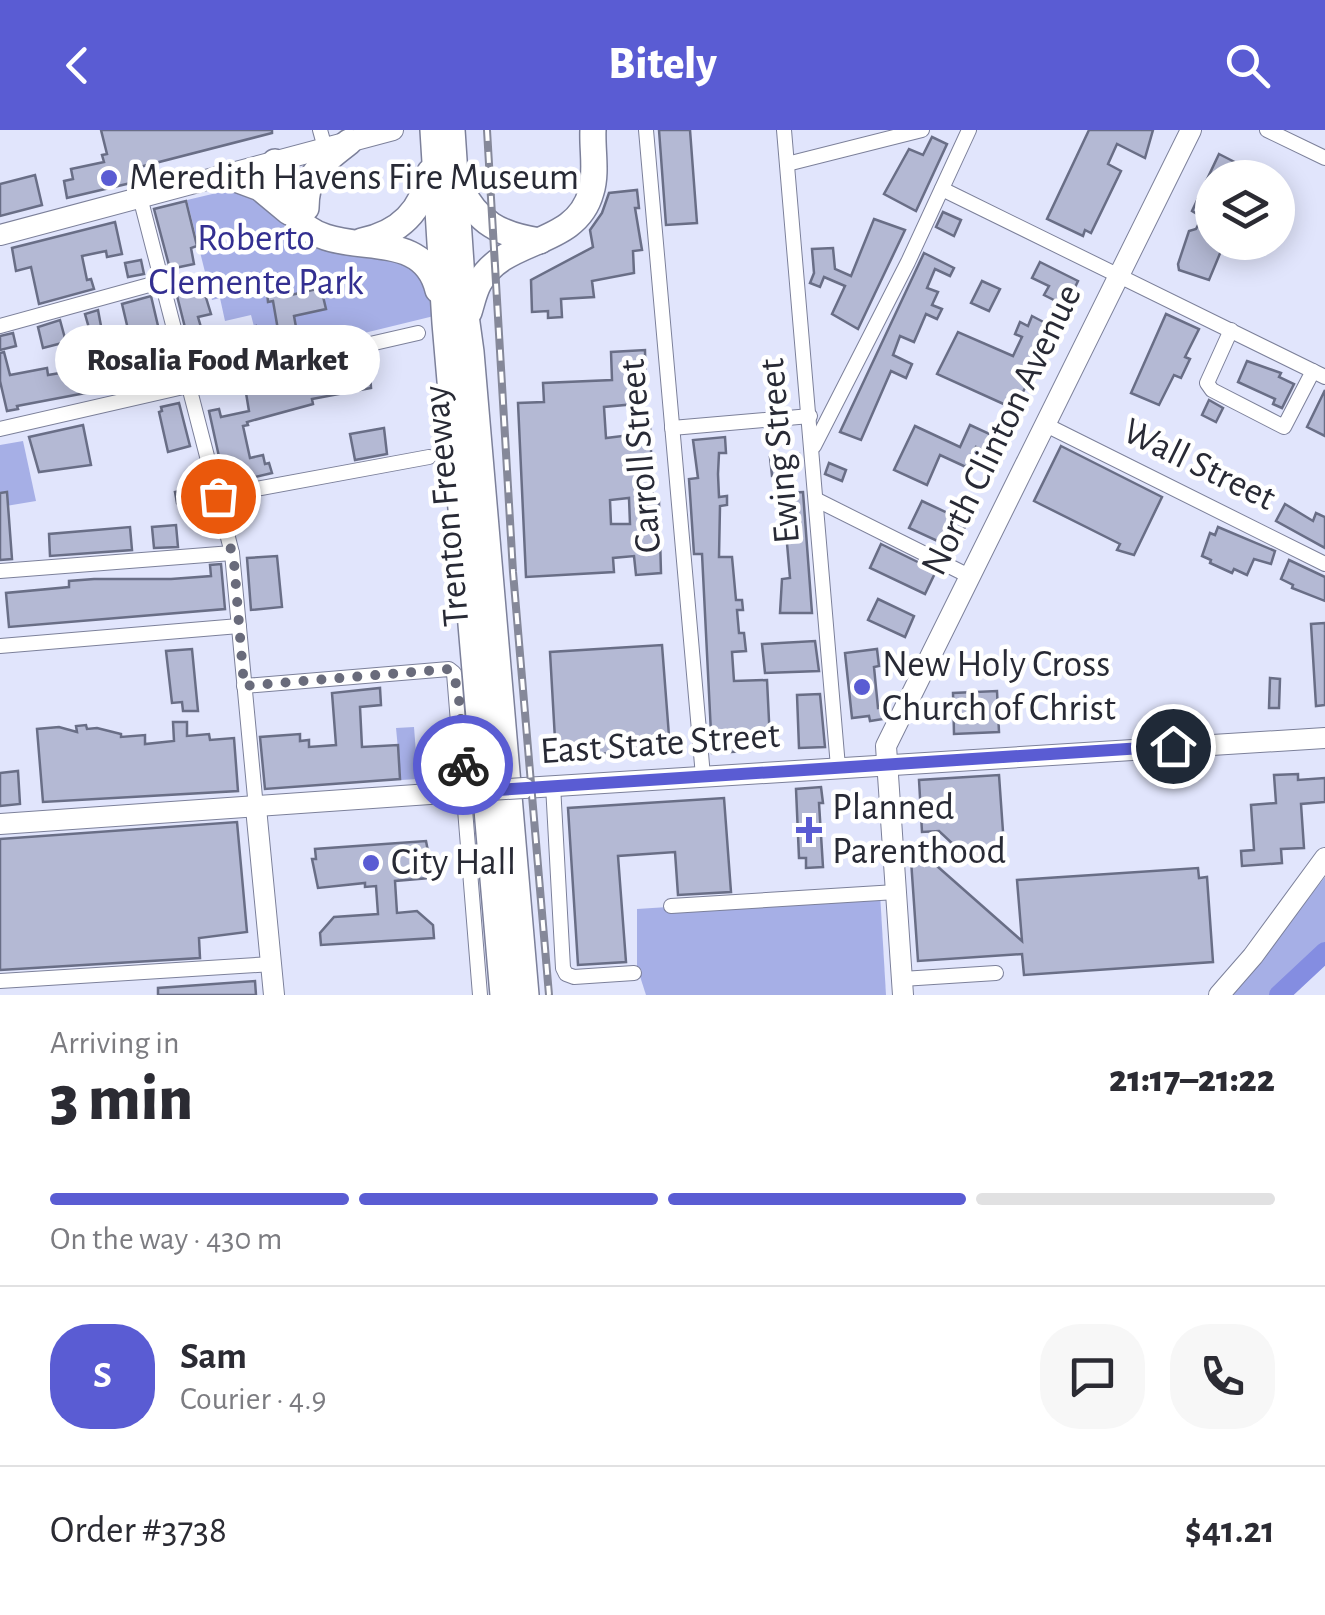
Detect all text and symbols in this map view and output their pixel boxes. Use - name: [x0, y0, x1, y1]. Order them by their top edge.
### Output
- icon: back: [50, 38, 105, 93]
- icon: search: [1220, 38, 1275, 93]
- text: Bitely: [608, 42, 717, 87]
- place label: Meredith Havens Fire Museum: [129, 159, 579, 197]
- map controls: [1195, 160, 1295, 260]
- button: layers: [1195, 160, 1295, 260]
- marker: Meredith Havens Fire Museum: [98, 167, 120, 189]
- park label: Roberto Clemente Park: [148, 220, 364, 302]
- street label: North Clinton Avenue: [915, 279, 1089, 581]
- callout: Rosalia Food Market: [56, 326, 380, 396]
- text: Rosalia Food Market: [87, 344, 348, 376]
- street label: Carroll Street: [614, 357, 668, 555]
- street label: Ewing Street: [753, 357, 807, 545]
- street label: Trenton Freeway: [418, 384, 476, 628]
- street label: Wall Street: [1117, 412, 1281, 518]
- pin: [176, 454, 261, 539]
- icon: bag: [191, 469, 246, 524]
- place label: New Holy Cross Church of Christ: [882, 646, 1116, 728]
- marker: New Holy Cross Church of Christ: [851, 676, 873, 698]
- pin: [1131, 704, 1216, 789]
- courier: [413, 715, 513, 815]
- street label: East State Street: [539, 717, 781, 771]
- icon: home: [1146, 719, 1201, 774]
- icon: bike: [436, 738, 491, 793]
- place label: Planned Parenthood: [832, 789, 1006, 871]
- marker: Planned Parenthood: [796, 817, 822, 843]
- place label: City Hall: [391, 844, 516, 882]
- marker: City Hall: [360, 852, 382, 874]
- text: Arriving in: [50, 1027, 179, 1059]
- text: 21:17–21:22: [1109, 1061, 1275, 1099]
- text: 3 min: [50, 1067, 193, 1132]
- text: On the way · 430 m: [50, 1223, 282, 1255]
- button: chat: [1040, 1324, 1145, 1429]
- button: phone: [1170, 1324, 1275, 1429]
- text: Sam: [180, 1338, 247, 1376]
- text: S: [93, 1357, 112, 1395]
- text: Courier · 4.9: [180, 1383, 327, 1415]
- text: Order #3738: [50, 1512, 227, 1550]
- text: $41.21: [1185, 1512, 1275, 1550]

